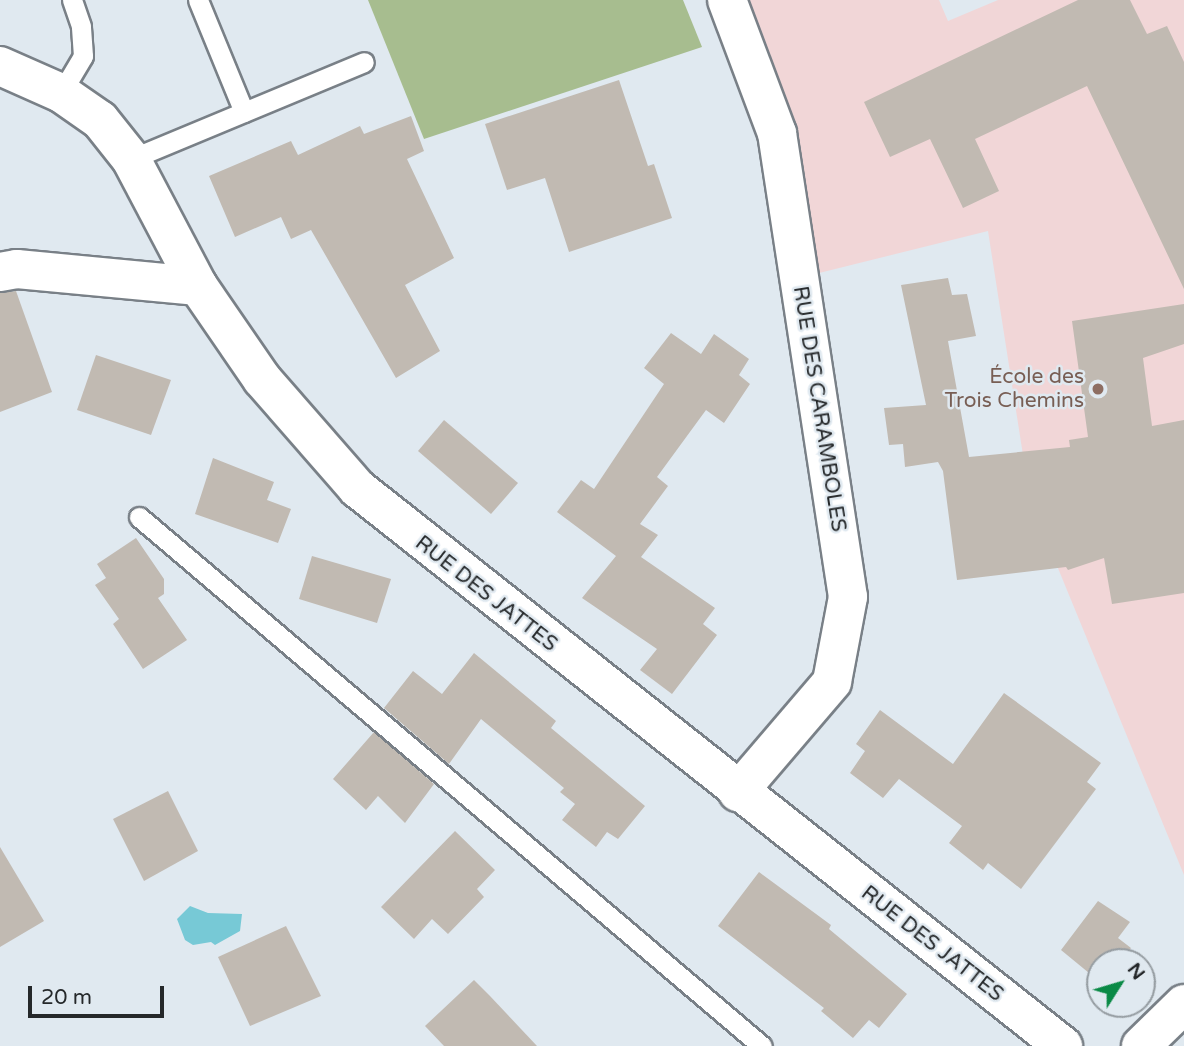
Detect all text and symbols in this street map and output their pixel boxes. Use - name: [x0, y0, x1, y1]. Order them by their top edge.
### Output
- street label: RUE DES CARAMBOLES: [787, 284, 851, 534]
- place label: École des Trois Chemins: [945, 364, 1084, 414]
- marker: École des Trois Chemins: [1090, 381, 1106, 397]
- street label: RUE DES JATTES: [410, 531, 562, 657]
- street label: RUE DES JATTES: [856, 881, 1008, 1007]
- north arrow: [1086, 948, 1156, 1018]
- text: N: [1123, 959, 1150, 984]
- scale bar: [32, 972, 168, 1016]
- text: 20 m: [41, 985, 92, 1010]

